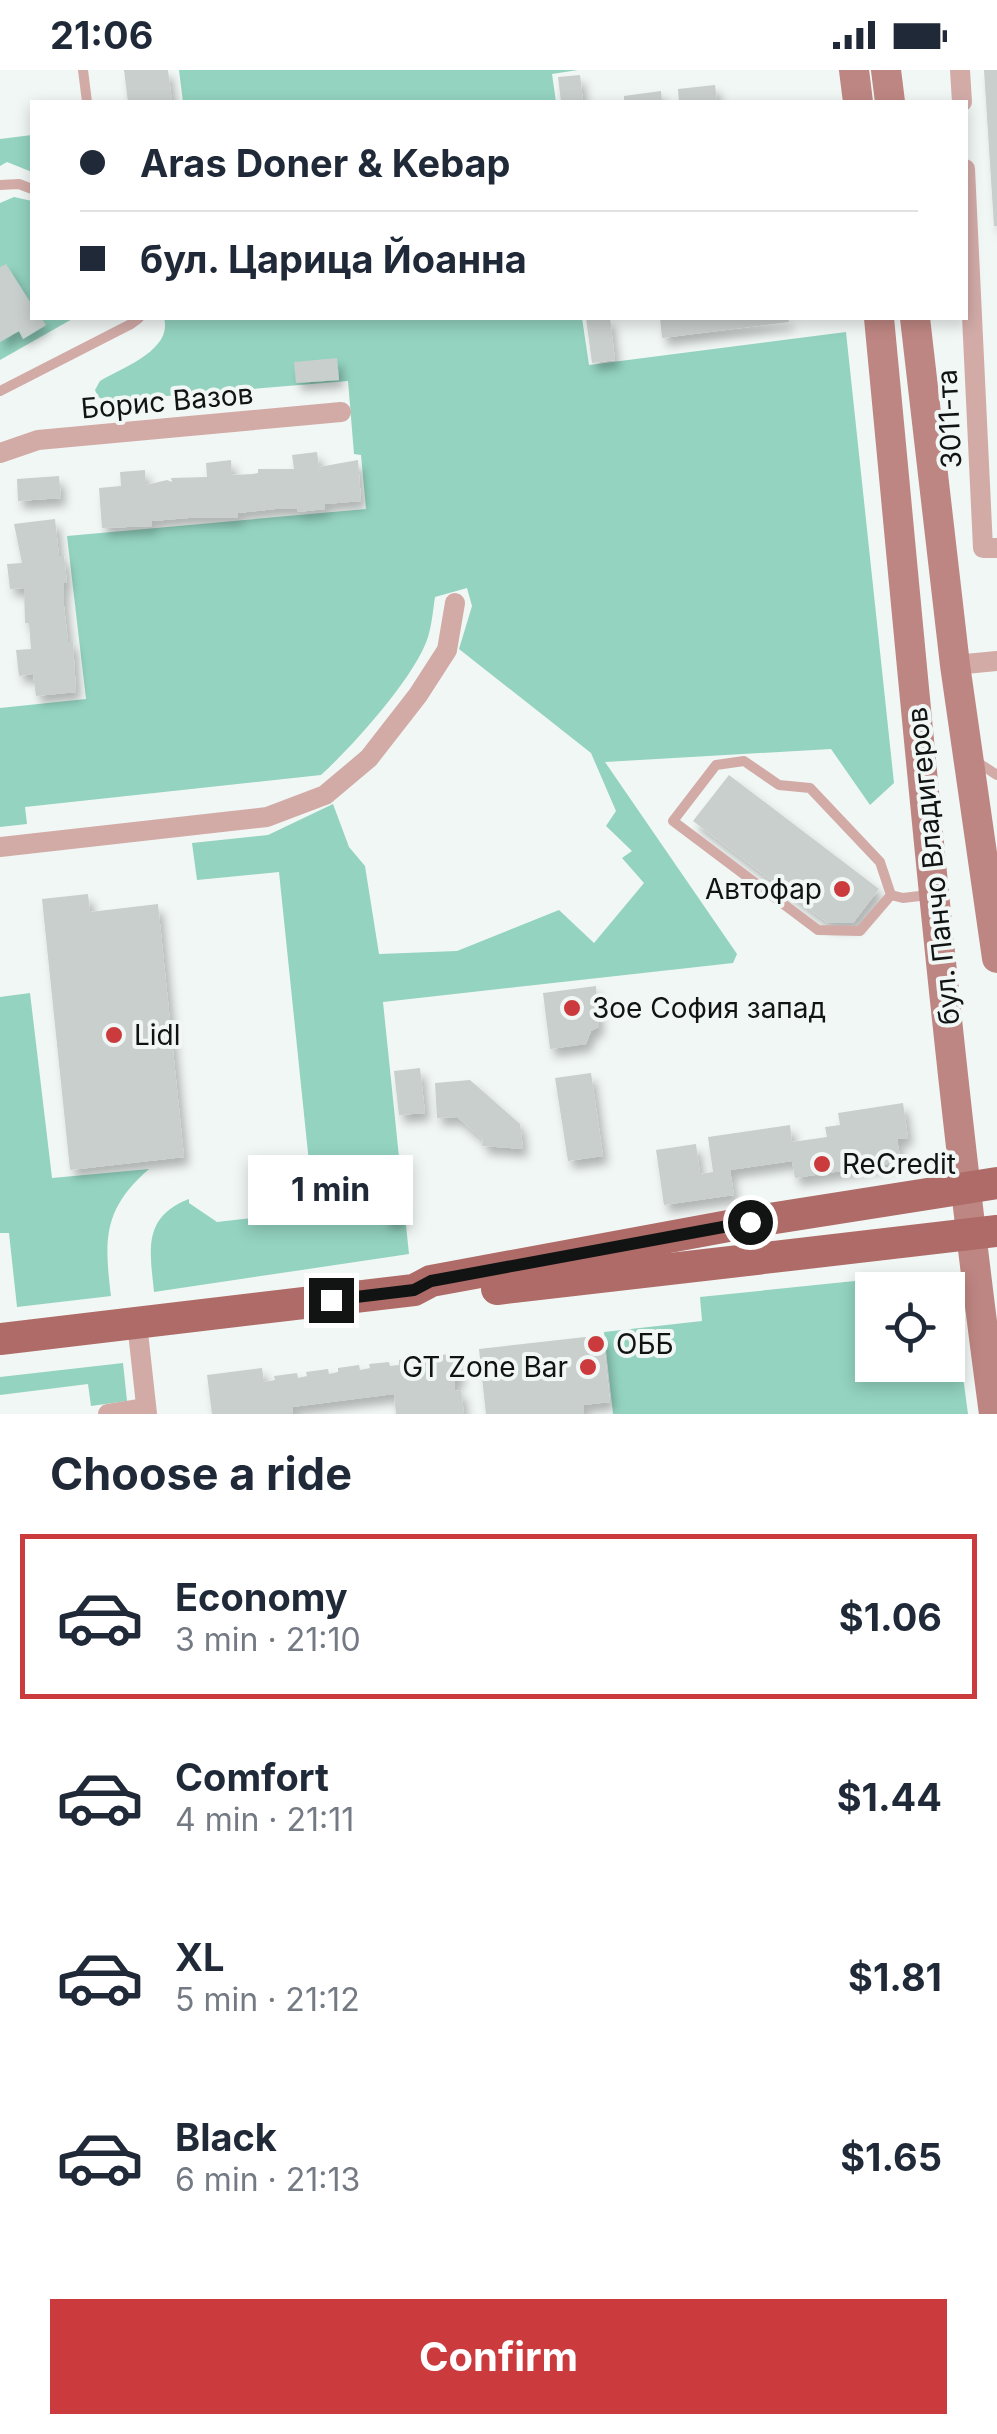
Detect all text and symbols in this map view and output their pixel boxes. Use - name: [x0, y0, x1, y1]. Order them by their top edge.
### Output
- text: 21:06: [50, 12, 153, 58]
- text: Aras Doner & Kebap: [140, 140, 511, 186]
- text: бул. Царица Йоанна: [140, 236, 527, 282]
- street label: 3011-та: [929, 368, 969, 470]
- street label: Борис Вазов: [79, 377, 255, 425]
- street label: бул. Панчо Владигеров: [899, 706, 967, 1026]
- place label: Автофар: [705, 872, 822, 906]
- marker: Автофар: [831, 878, 853, 900]
- place label: Зое София запад: [592, 991, 826, 1025]
- marker: Зое София запад: [561, 997, 583, 1019]
- place label: Lidl: [134, 1018, 181, 1052]
- marker: Lidl: [103, 1024, 125, 1046]
- place label: ReCredit: [842, 1147, 956, 1181]
- marker: ReCredit: [811, 1153, 833, 1175]
- callout: 1 min: [248, 1155, 414, 1225]
- text: 1 min: [291, 1170, 370, 1209]
- route start: [728, 1200, 773, 1245]
- map controls: [855, 1272, 965, 1382]
- button: locate: [855, 1272, 965, 1382]
- route end: [309, 1278, 354, 1323]
- place label: ОББ: [616, 1327, 674, 1361]
- marker: ОББ: [585, 1333, 607, 1355]
- place label: GT Zone Bar: [402, 1350, 568, 1384]
- marker: GT Zone Bar: [577, 1356, 599, 1378]
- text: Choose a ride: [50, 1446, 352, 1501]
- icon: car: [55, 1572, 145, 1662]
- text: Economy: [175, 1574, 348, 1620]
- text: $1.06: [839, 1594, 942, 1640]
- text: 3 min · 21:10: [175, 1620, 361, 1659]
- icon: car: [55, 1752, 145, 1842]
- text: Comfort: [175, 1754, 329, 1800]
- text: $1.44: [837, 1774, 942, 1820]
- text: 4 min · 21:11: [175, 1800, 354, 1839]
- icon: car: [55, 1932, 145, 2022]
- text: XL: [175, 1934, 225, 1980]
- text: $1.81: [848, 1954, 942, 2000]
- text: 5 min · 21:12: [175, 1980, 360, 2019]
- icon: car: [55, 2112, 145, 2202]
- text: Black: [175, 2114, 277, 2160]
- text: $1.65: [840, 2134, 942, 2180]
- text: 6 min · 21:13: [175, 2160, 360, 2199]
- button: Confirm: [50, 2299, 947, 2414]

